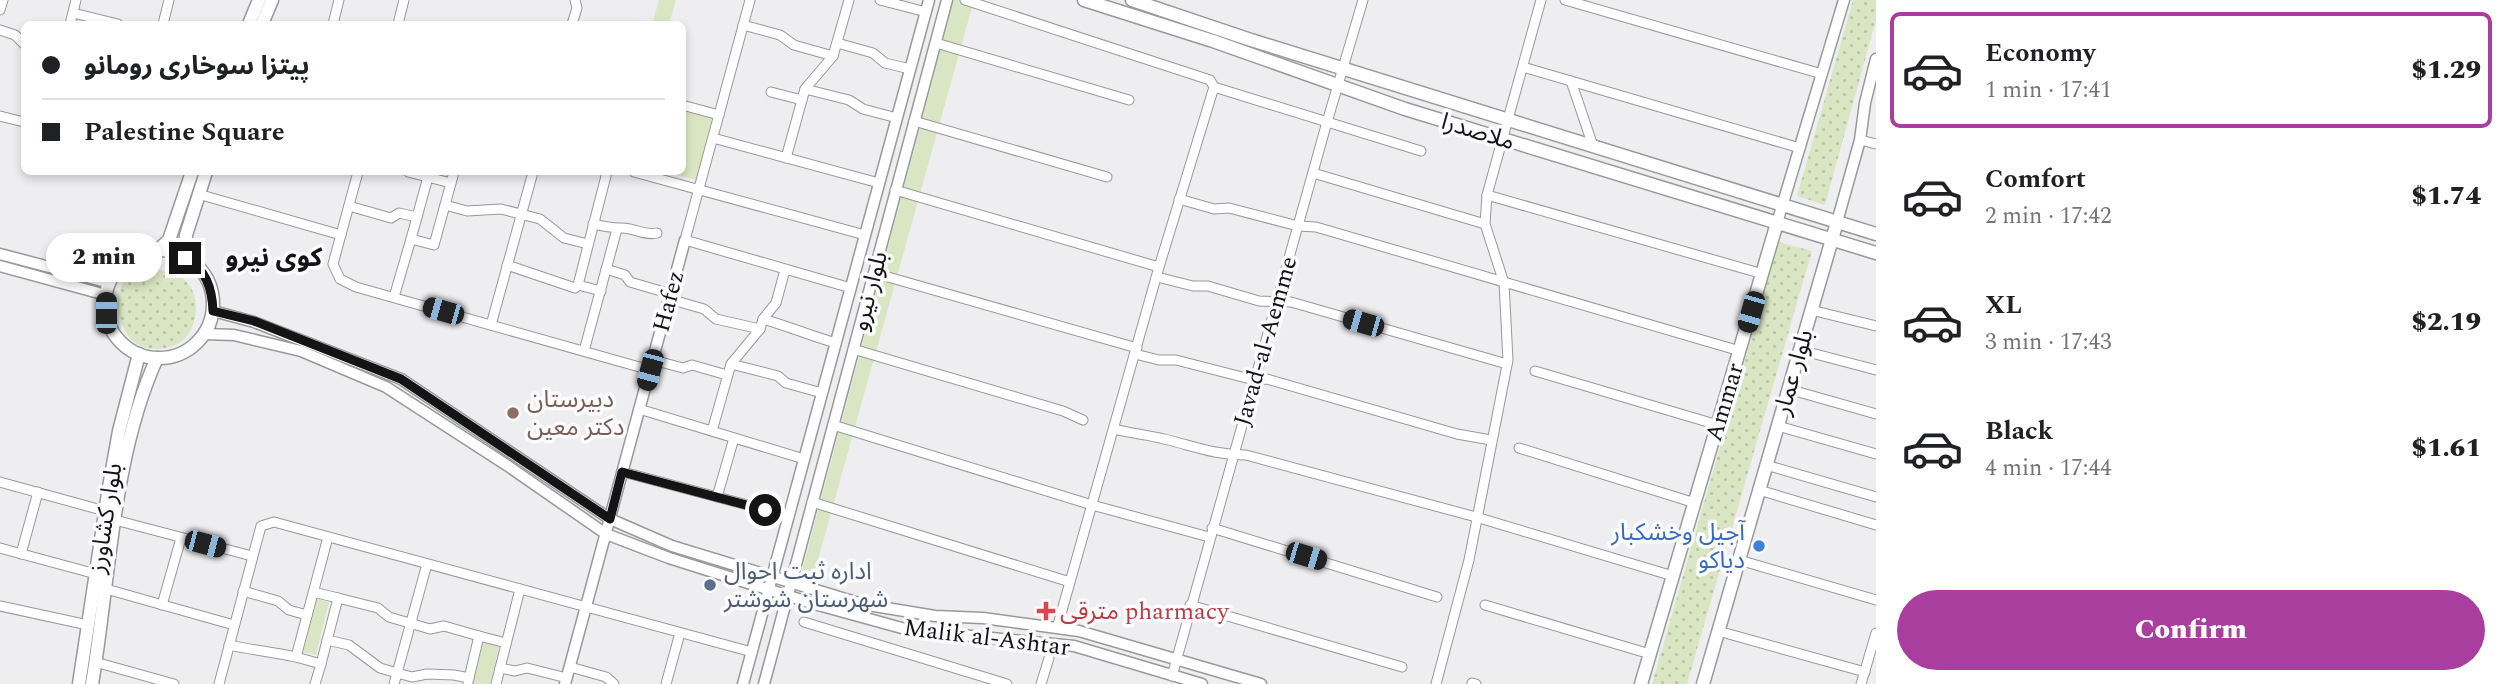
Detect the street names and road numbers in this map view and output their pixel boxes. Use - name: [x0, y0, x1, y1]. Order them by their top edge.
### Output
- street label: ملاصدرا: [1436, 104, 1519, 160]
- street label: بلوار نیرو: [842, 247, 898, 335]
- street label: Javad-al-Aemme: [1225, 252, 1307, 430]
- street label: Hafez: [644, 266, 694, 336]
- street label: بلوار عمار: [1764, 325, 1823, 420]
- street label: Ammar: [1696, 359, 1754, 446]
- street label: بلوار کشاورز: [79, 460, 132, 577]
- street label: Malik al-Ashtar: [902, 610, 1072, 666]

